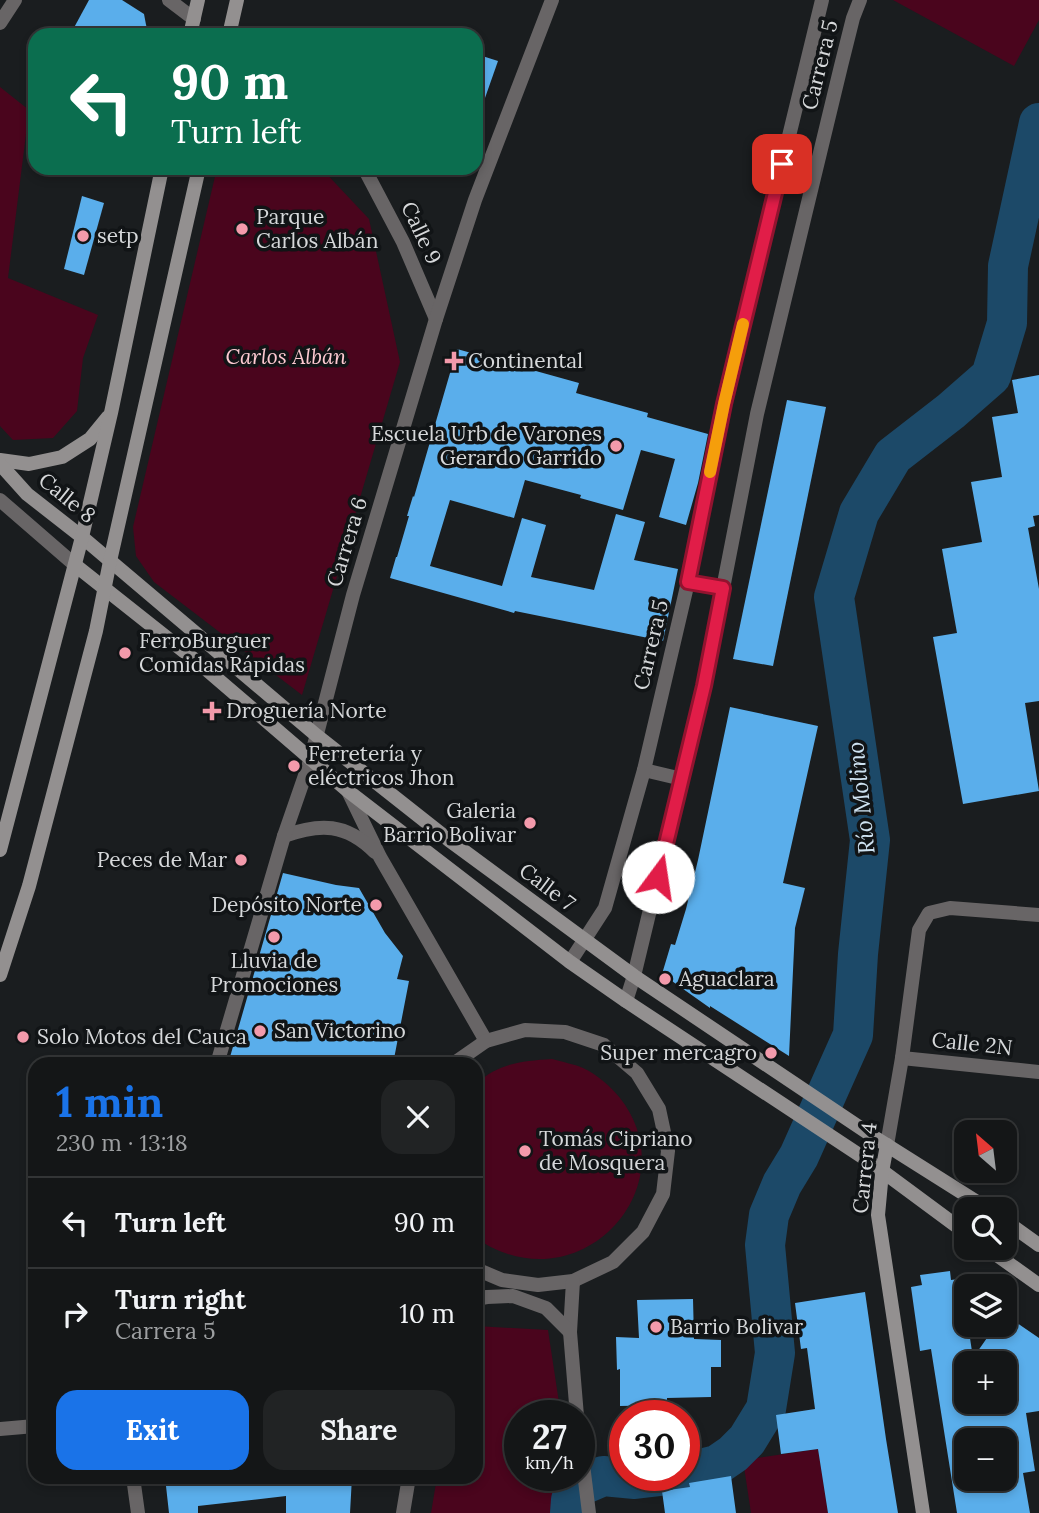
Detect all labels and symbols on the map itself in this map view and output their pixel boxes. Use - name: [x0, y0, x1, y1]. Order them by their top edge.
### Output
- street label: Carrera 5: [795, 17, 844, 113]
- pin: [752, 134, 812, 194]
- street label: Calle 9: [395, 197, 448, 268]
- place label: Parque Carlos Albán: [256, 203, 379, 254]
- marker: Parque Carlos Albán: [234, 221, 250, 237]
- place label: setp: [97, 222, 139, 249]
- marker: setp: [75, 228, 91, 244]
- park label: Carlos Albán: [226, 343, 347, 370]
- place label: Continental: [468, 347, 583, 374]
- marker: Continental: [446, 353, 462, 369]
- place label: Escuela Urb de Varones Gerardo Garrido: [371, 420, 602, 471]
- marker: Escuela Urb de Varones Gerardo Garrido: [608, 438, 624, 454]
- street label: Calle 8: [33, 466, 101, 529]
- street label: Carrera 6: [320, 494, 373, 590]
- street label: Carrera 5: [627, 597, 674, 693]
- place label: FerroBurguer Comidas Rápidas: [139, 627, 305, 678]
- marker: FerroBurguer Comidas Rápidas: [117, 645, 133, 661]
- place label: Droguería Norte: [226, 697, 387, 724]
- marker: Droguería Norte: [204, 703, 220, 719]
- place label: Ferretería y eléctricos Jhon: [308, 740, 455, 791]
- water label: Río Molino: [840, 740, 881, 856]
- marker: Ferretería y eléctricos Jhon: [286, 758, 302, 774]
- place label: Galeria Barrio Bolivar: [383, 797, 516, 848]
- marker: Galeria Barrio Bolivar: [522, 815, 538, 831]
- position arrow: [621, 840, 695, 914]
- place label: Peces de Mar: [97, 846, 227, 873]
- marker: Peces de Mar: [233, 852, 249, 868]
- street label: Calle 7: [514, 857, 581, 917]
- place label: Depósito Norte: [211, 891, 362, 918]
- marker: Depósito Norte: [368, 897, 384, 913]
- marker: Lluvia de Promociones: [266, 929, 282, 945]
- place label: Lluvia de Promociones: [210, 947, 338, 998]
- place label: Aguaclara: [678, 965, 775, 992]
- marker: Aguaclara: [657, 971, 673, 987]
- place label: San Victorino: [274, 1017, 406, 1044]
- place label: Solo Motos del Cauca: [37, 1023, 247, 1050]
- marker: San Victorino: [252, 1023, 268, 1039]
- street label: Calle 2N: [930, 1026, 1014, 1061]
- marker: Solo Motos del Cauca: [15, 1029, 31, 1045]
- place label: Super mercagro: [600, 1039, 757, 1066]
- marker: Super mercagro: [763, 1045, 779, 1061]
- north arrow: [954, 1120, 1017, 1183]
- street label: Carrera 4: [846, 1121, 883, 1215]
- place label: Tomás Cipriano de Mosquera: [539, 1125, 693, 1176]
- marker: Tomás Cipriano de Mosquera: [517, 1143, 533, 1159]
- place label: Barrio Bolivar: [670, 1313, 803, 1340]
- marker: Barrio Bolivar: [648, 1319, 664, 1335]
- speed limit sign: 30: [609, 1400, 700, 1491]

